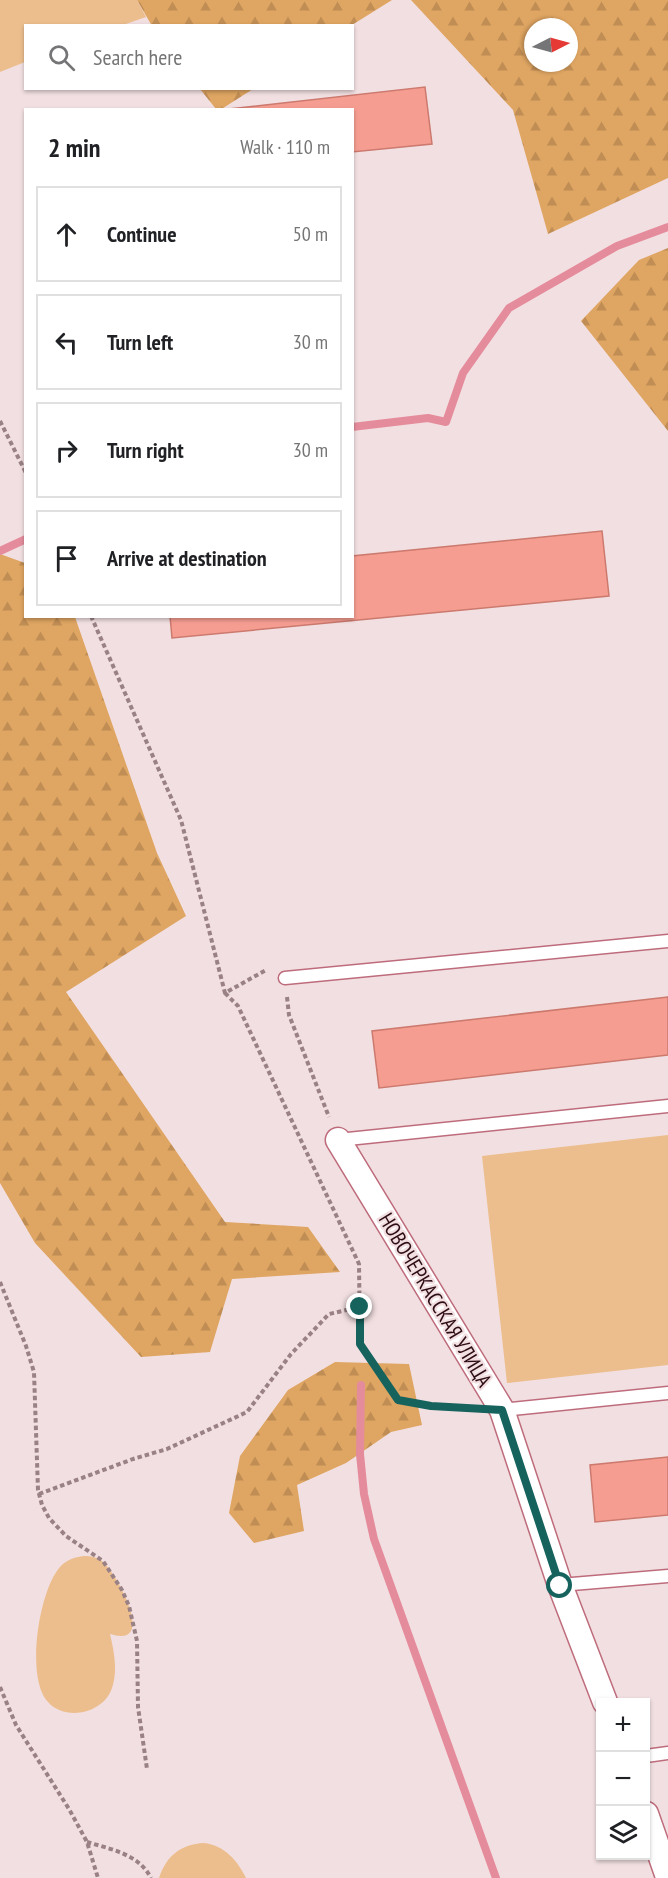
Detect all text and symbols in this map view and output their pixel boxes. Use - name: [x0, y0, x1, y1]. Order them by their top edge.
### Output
- north arrow: [524, 18, 578, 72]
- search box: [24, 24, 354, 90]
- icon: search: [45, 41, 78, 74]
- text: Search here: [93, 43, 182, 71]
- text: 2 min: [48, 131, 101, 164]
- text: Walk · 110 m: [240, 134, 330, 160]
- icon: ahead: [50, 218, 83, 251]
- text: Continue: [107, 220, 177, 248]
- text: 50 m: [293, 221, 328, 247]
- icon: left: [50, 326, 83, 359]
- text: Turn left: [107, 328, 173, 356]
- text: 30 m: [293, 329, 328, 355]
- icon: right: [50, 434, 83, 467]
- text: Turn right: [107, 436, 184, 464]
- text: 30 m: [293, 437, 328, 463]
- icon: arrive: [50, 542, 83, 575]
- text: Arrive at destination: [107, 544, 267, 572]
- street label: НОВОЧЕРКАССКАЯ УЛИЦА: [373, 1208, 498, 1392]
- route end: [346, 1293, 372, 1319]
- route start: [546, 1572, 572, 1598]
- map controls: [596, 1698, 650, 1860]
- button: +: [596, 1698, 650, 1752]
- button: −: [596, 1752, 650, 1806]
- button: layers: [596, 1806, 650, 1860]

